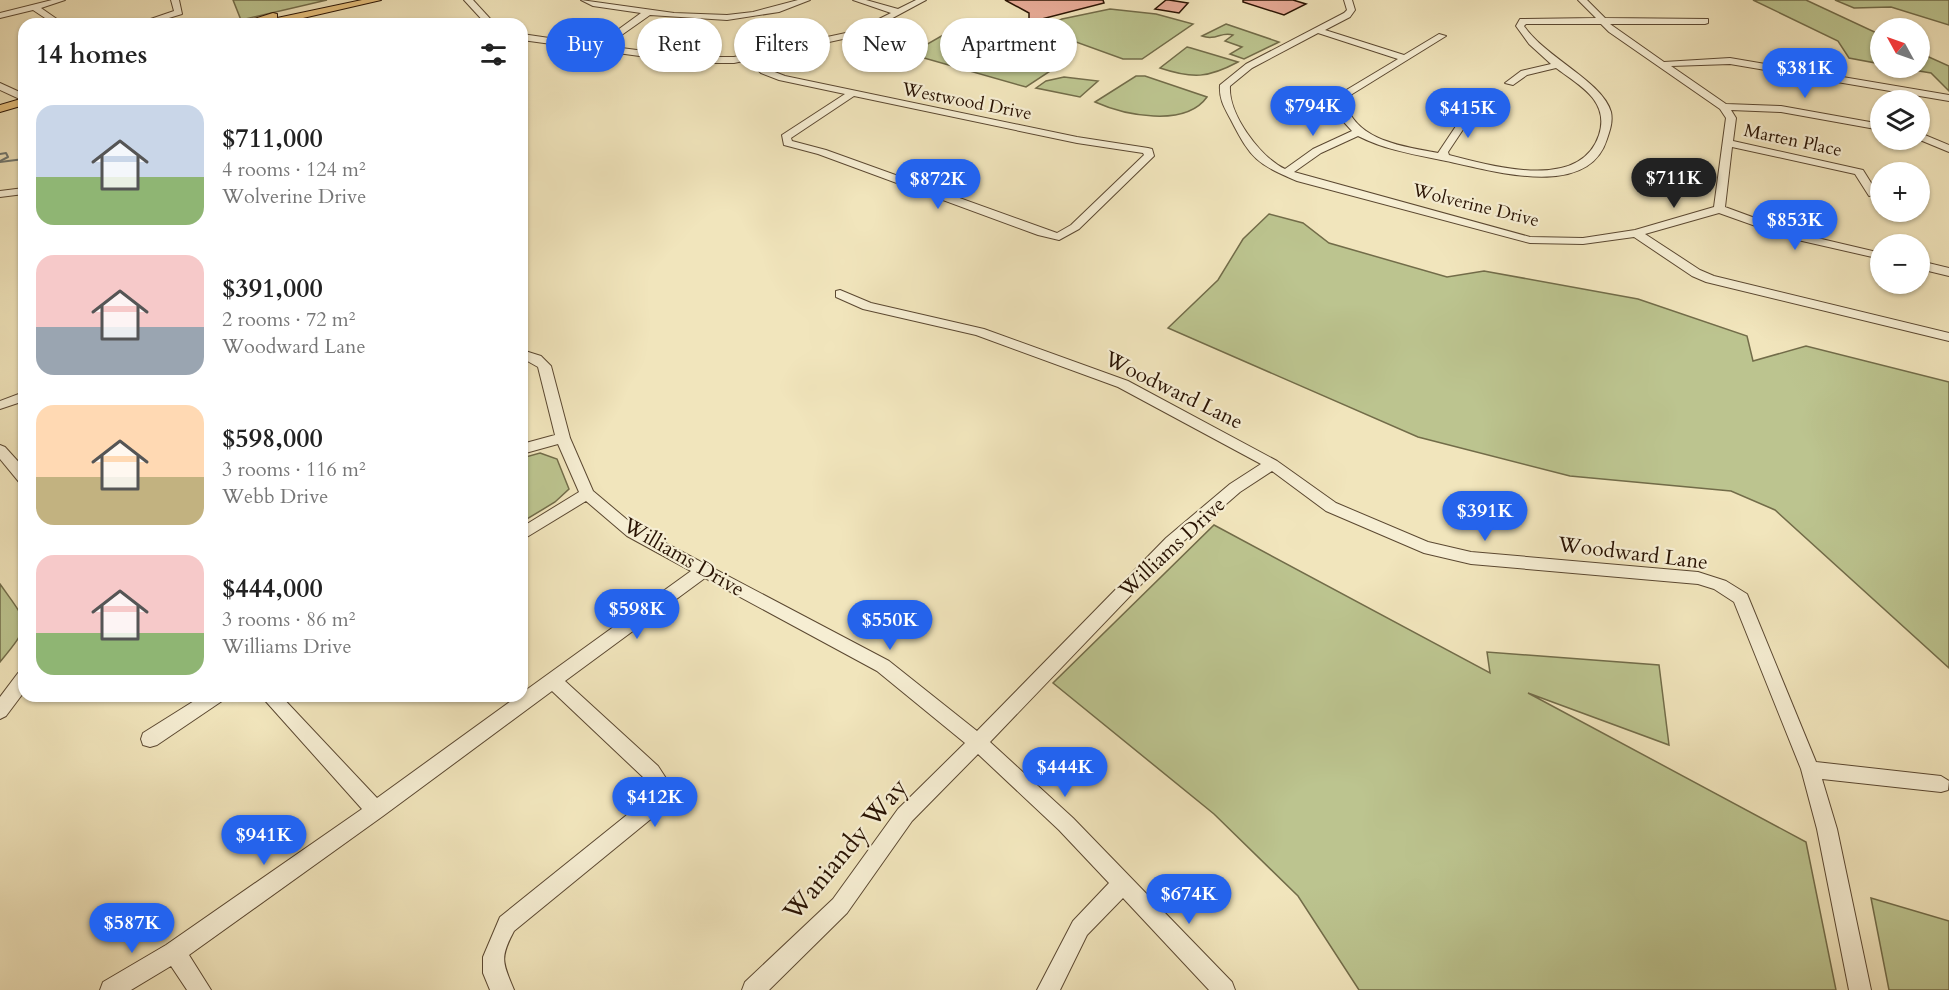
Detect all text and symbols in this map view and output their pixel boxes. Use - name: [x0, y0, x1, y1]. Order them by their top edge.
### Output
- chip: Buy: [546, 18, 625, 72]
- chip: Rent: [637, 18, 722, 72]
- chip: Filters: [734, 18, 830, 72]
- chip: New: [842, 18, 928, 72]
- chip: Apartment: [940, 18, 1077, 72]
- north arrow: [1870, 18, 1930, 78]
- map controls: [1870, 18, 1930, 294]
- text: 14 homes: [36, 37, 147, 72]
- icon: filters: [477, 38, 510, 71]
- pin: $381K: [1763, 48, 1847, 99]
- text: $381K: [1776, 54, 1834, 81]
- street label: Westwood Drive: [899, 76, 1034, 126]
- pin: $794K: [1271, 86, 1355, 137]
- pin: $415K: [1426, 88, 1510, 139]
- button: layers: [1870, 90, 1930, 150]
- text: $794K: [1284, 92, 1342, 119]
- text: $415K: [1439, 94, 1497, 121]
- street label: Marten Place: [1742, 118, 1844, 163]
- text: $711,000: [222, 121, 323, 156]
- icon: home: [84, 129, 156, 201]
- text: 4 rooms · 124 m²: [222, 156, 366, 183]
- pin: $711K: [1632, 158, 1716, 209]
- pin: $872K: [896, 159, 980, 210]
- button: +: [1870, 162, 1930, 222]
- text: $711K: [1645, 164, 1703, 191]
- text: $872K: [909, 165, 967, 192]
- street label: Wolverine Drive: [1409, 177, 1542, 233]
- text: Wolverine Drive: [222, 183, 366, 210]
- pin: $853K: [1753, 200, 1837, 251]
- text: $853K: [1766, 206, 1824, 233]
- button: −: [1870, 234, 1930, 294]
- text: $391,000: [222, 271, 323, 306]
- icon: home: [84, 279, 156, 351]
- text: 2 rooms · 72 m²: [222, 306, 355, 333]
- text: Woodward Lane: [222, 333, 366, 360]
- street label: Woodward Lane: [1099, 344, 1248, 437]
- text: $598,000: [222, 421, 323, 456]
- icon: home: [84, 429, 156, 501]
- text: 3 rooms · 116 m²: [222, 456, 366, 483]
- text: Webb Drive: [222, 483, 328, 510]
- street label: Williams Drive: [1112, 490, 1232, 605]
- pin: $391K: [1443, 491, 1527, 542]
- text: $391K: [1456, 497, 1514, 524]
- street label: Williams Drive: [617, 510, 750, 604]
- street label: Woodward Lane: [1555, 530, 1710, 577]
- text: $444,000: [222, 571, 323, 606]
- icon: home: [84, 579, 156, 651]
- pin: $598K: [595, 589, 679, 640]
- text: $598K: [608, 595, 666, 622]
- pin: $550K: [848, 600, 932, 651]
- text: 3 rooms · 86 m²: [222, 606, 355, 633]
- text: $550K: [861, 606, 919, 633]
- text: Williams Drive: [222, 633, 352, 660]
- pin: $444K: [1023, 747, 1107, 798]
- text: $444K: [1036, 753, 1094, 780]
- street label: Waniandy Way: [775, 770, 916, 929]
- pin: $412K: [613, 777, 697, 828]
- text: $412K: [626, 783, 684, 810]
- pin: $941K: [222, 815, 306, 866]
- text: $941K: [235, 821, 293, 848]
- pin: $674K: [1147, 874, 1231, 925]
- text: $674K: [1160, 880, 1218, 907]
- pin: $587K: [90, 903, 174, 954]
- text: $587K: [103, 909, 161, 936]

